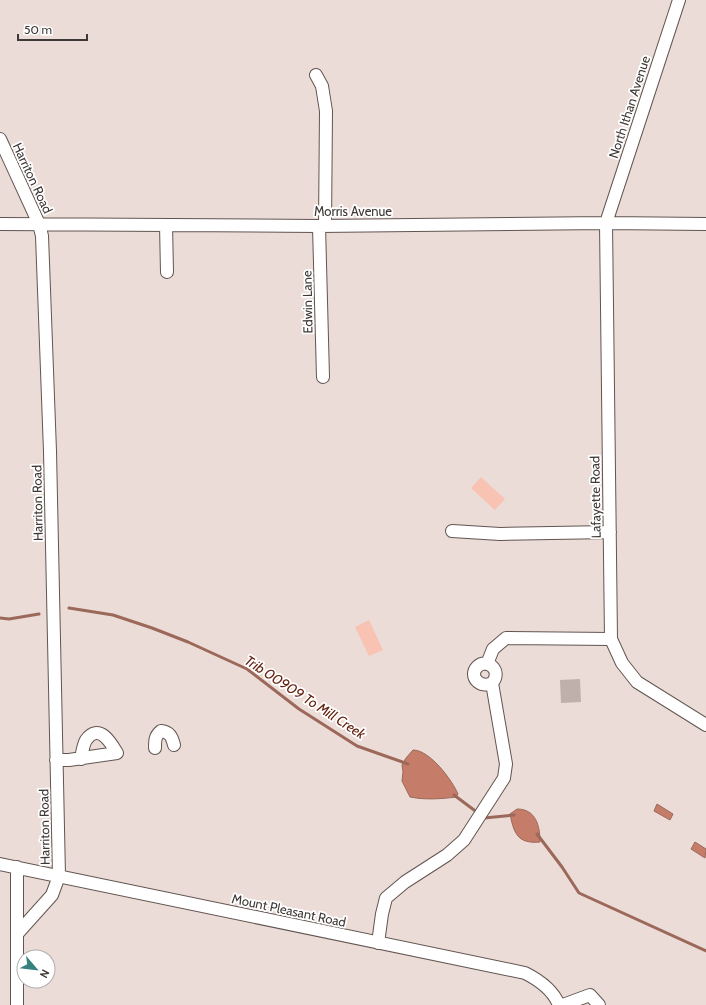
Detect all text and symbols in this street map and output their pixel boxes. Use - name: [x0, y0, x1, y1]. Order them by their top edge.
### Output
- scale bar: [18, 16, 87, 42]
- text: 50 m: [24, 22, 52, 37]
- street label: North Ithan Avenue: [605, 53, 653, 160]
- street label: Harriton Road: [10, 140, 56, 216]
- street label: Morris Avenue: [314, 203, 392, 219]
- street label: Edwin Lane: [298, 270, 316, 334]
- street label: Lafayette Road: [586, 456, 604, 538]
- street label: Harriton Road: [28, 465, 46, 541]
- water label: Trib 00909 To Mill Creek: [241, 651, 370, 743]
- street label: Harriton Road: [35, 789, 53, 865]
- street label: Mount Pleasant Road: [230, 890, 348, 930]
- north arrow: [16, 949, 56, 989]
- text: N: [37, 967, 53, 980]

